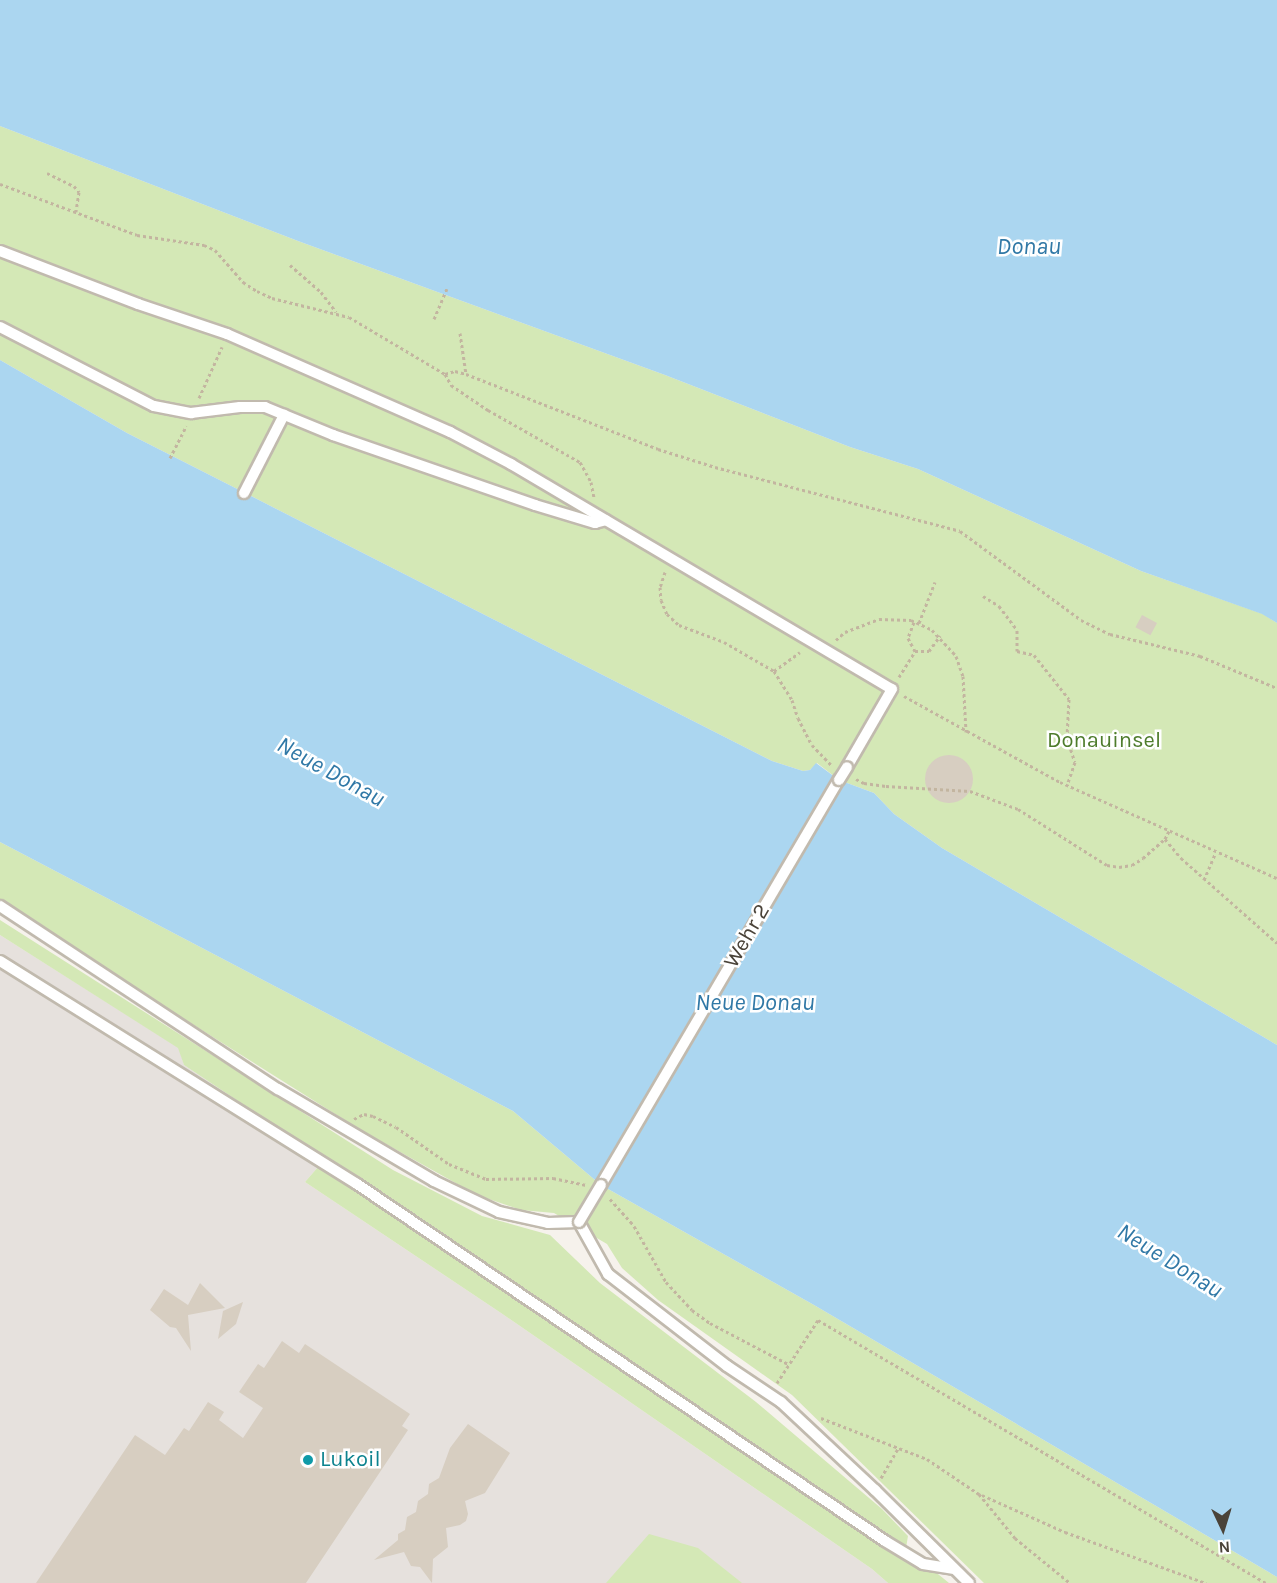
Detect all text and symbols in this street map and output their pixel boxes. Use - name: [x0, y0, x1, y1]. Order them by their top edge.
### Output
- water label: Donau: [997, 233, 1061, 261]
- park label: Donauinsel: [1047, 728, 1161, 754]
- water label: Neue Donau: [272, 730, 390, 814]
- street label: Wehr 2: [718, 899, 776, 973]
- water label: Neue Donau: [695, 989, 815, 1017]
- water label: Neue Donau: [1112, 1217, 1228, 1305]
- place label: Lukoil: [320, 1447, 381, 1473]
- marker: Lukoil: [301, 1453, 315, 1467]
- north arrow: [1193, 1499, 1253, 1559]
- text: N: [1218, 1538, 1231, 1557]

